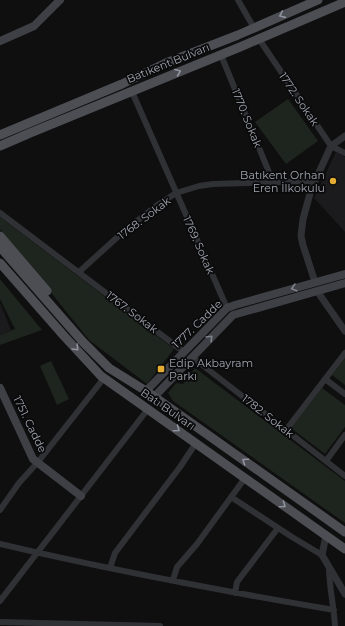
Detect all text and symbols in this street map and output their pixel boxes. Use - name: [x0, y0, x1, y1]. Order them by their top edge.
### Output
- one-way arrow: [278, 11, 285, 19]
- street label: Batıkent Bulvarı: [125, 40, 211, 86]
- one-way arrow: [175, 68, 182, 76]
- street label: 1772. Sokak: [276, 70, 322, 129]
- street label: 1770. Sokak: [229, 87, 265, 150]
- place label: Batıkent Orhan Eren İlkokulu: [240, 168, 325, 195]
- marker: Batıkent Orhan Eren İlkokulu: [328, 176, 338, 186]
- street label: 1768. Sokak: [115, 193, 173, 242]
- street label: 1769. Sokak: [180, 214, 218, 277]
- one-way arrow: [291, 283, 298, 292]
- street label: 1767. Sokak: [103, 288, 161, 336]
- street label: 1777. Cadde: [169, 297, 225, 351]
- one-way arrow: [205, 335, 213, 343]
- one-way arrow: [71, 344, 78, 351]
- place label: Edip Akbayram Parkı: [169, 356, 253, 383]
- marker: Edip Akbayram Parkı: [156, 364, 166, 374]
- street label: Batı Bulvarı: [138, 385, 198, 433]
- street label: 1782. Sokak: [239, 391, 297, 441]
- street label: 1751. Cadde: [10, 393, 50, 455]
- one-way arrow: [172, 425, 179, 432]
- one-way arrow: [242, 459, 249, 466]
- one-way arrow: [278, 500, 285, 507]

